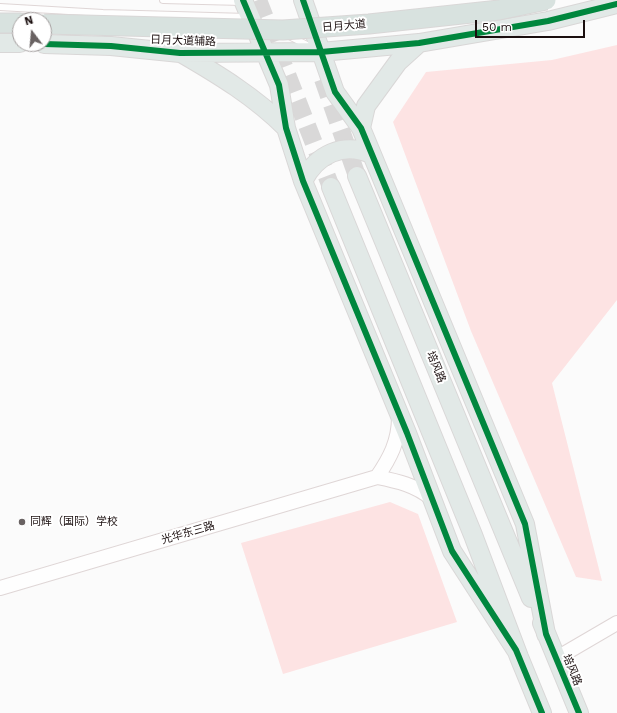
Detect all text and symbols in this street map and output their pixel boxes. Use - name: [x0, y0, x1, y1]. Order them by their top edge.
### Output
- north arrow: [12, 12, 52, 52]
- scale bar: [477, 12, 587, 38]
- text: N: [23, 14, 35, 28]
- street label: 日月大道: [322, 18, 366, 34]
- text: 50 m: [482, 20, 512, 34]
- street label: 日月大道辅路: [150, 33, 216, 49]
- street label: 培风路: [424, 349, 448, 385]
- place label: 同辉（国际）学校: [30, 515, 118, 529]
- marker: 同辉（国际）学校: [17, 517, 27, 527]
- street label: 光华东三路: [160, 519, 216, 547]
- street label: 培风路: [560, 652, 584, 688]

